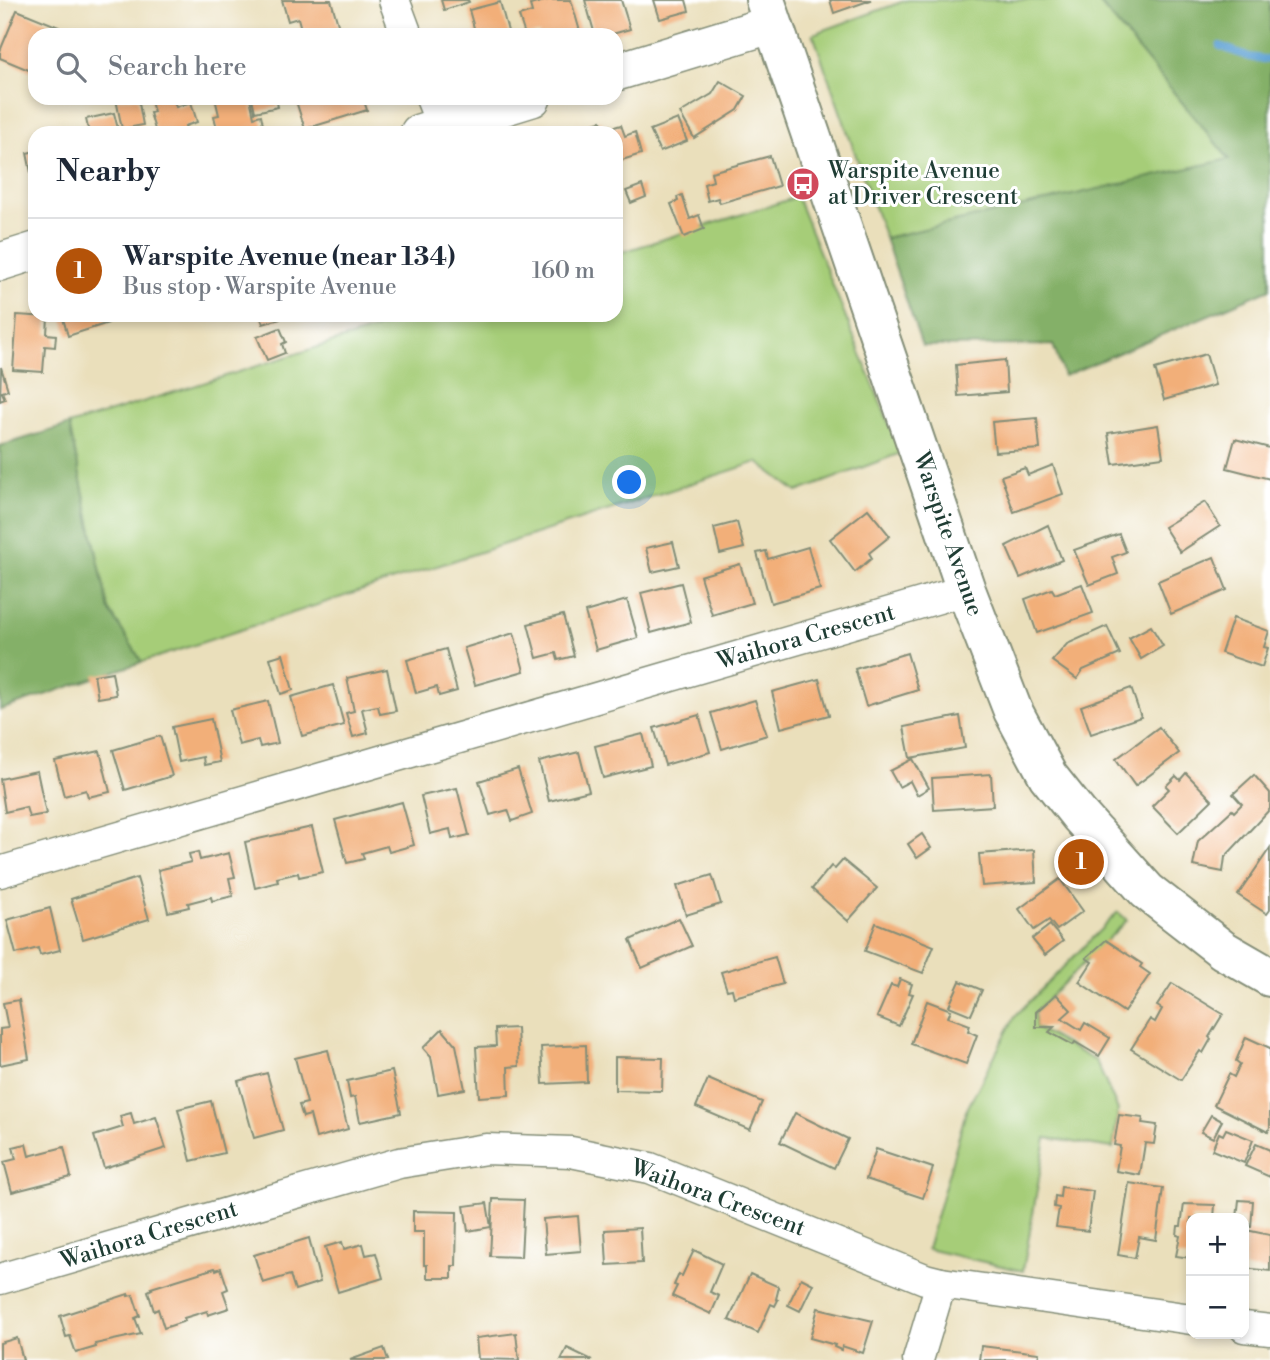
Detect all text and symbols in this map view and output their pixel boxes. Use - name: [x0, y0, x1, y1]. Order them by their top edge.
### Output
- search box: [28, 28, 623, 105]
- icon: search: [52, 48, 90, 86]
- text: Search here: [108, 51, 247, 83]
- text: Nearby: [56, 153, 160, 191]
- place label: Warspite Avenue at Driver Crescent: [827, 157, 1018, 211]
- bus stop icon: Warspite Avenue at Driver Crescent: [784, 165, 822, 203]
- text: Warspite Avenue (near 134): [123, 241, 455, 273]
- text: 1: [73, 257, 85, 285]
- text: 160 m: [532, 257, 595, 285]
- text: Bus stop · Warspite Avenue: [123, 273, 397, 301]
- street label: Warspite Avenue: [906, 447, 989, 620]
- your location: [612, 465, 646, 499]
- street label: Waihora Crescent: [713, 598, 898, 676]
- pin: 1: [1058, 836, 1104, 888]
- street label: Waihora Crescent: [626, 1153, 809, 1243]
- street label: Waihora Crescent: [56, 1195, 241, 1276]
- map controls: [1186, 1213, 1249, 1339]
- button: +: [1186, 1213, 1249, 1276]
- button: −: [1186, 1276, 1249, 1339]

